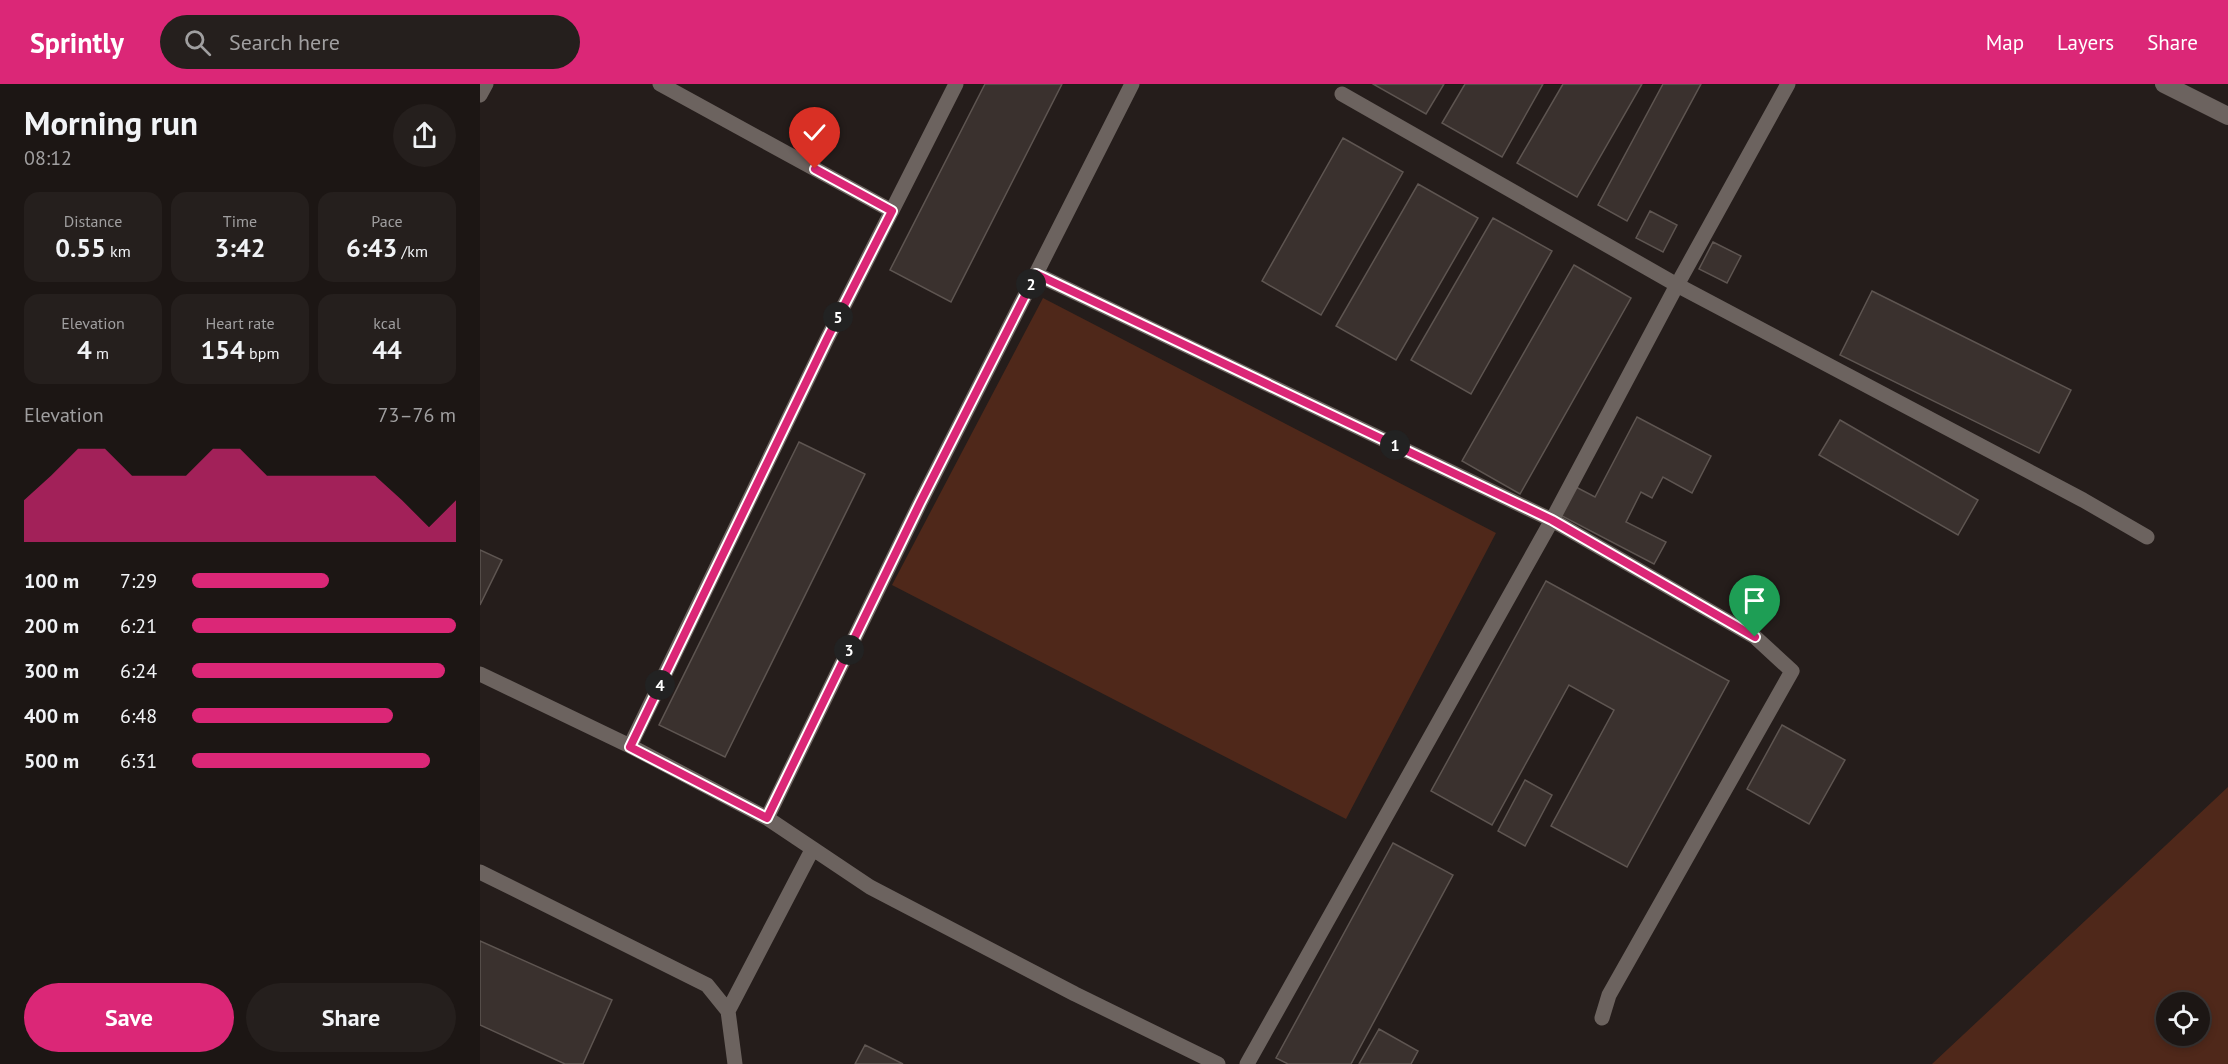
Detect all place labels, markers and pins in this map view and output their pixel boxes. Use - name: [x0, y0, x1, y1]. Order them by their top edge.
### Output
- pin: [789, 107, 840, 169]
- pin: 2: [1016, 269, 1046, 299]
- pin: 5: [823, 302, 853, 332]
- pin: 1: [1380, 430, 1410, 460]
- pin: [1729, 575, 1780, 637]
- pin: 3: [834, 635, 864, 665]
- pin: 4: [645, 670, 675, 700]

